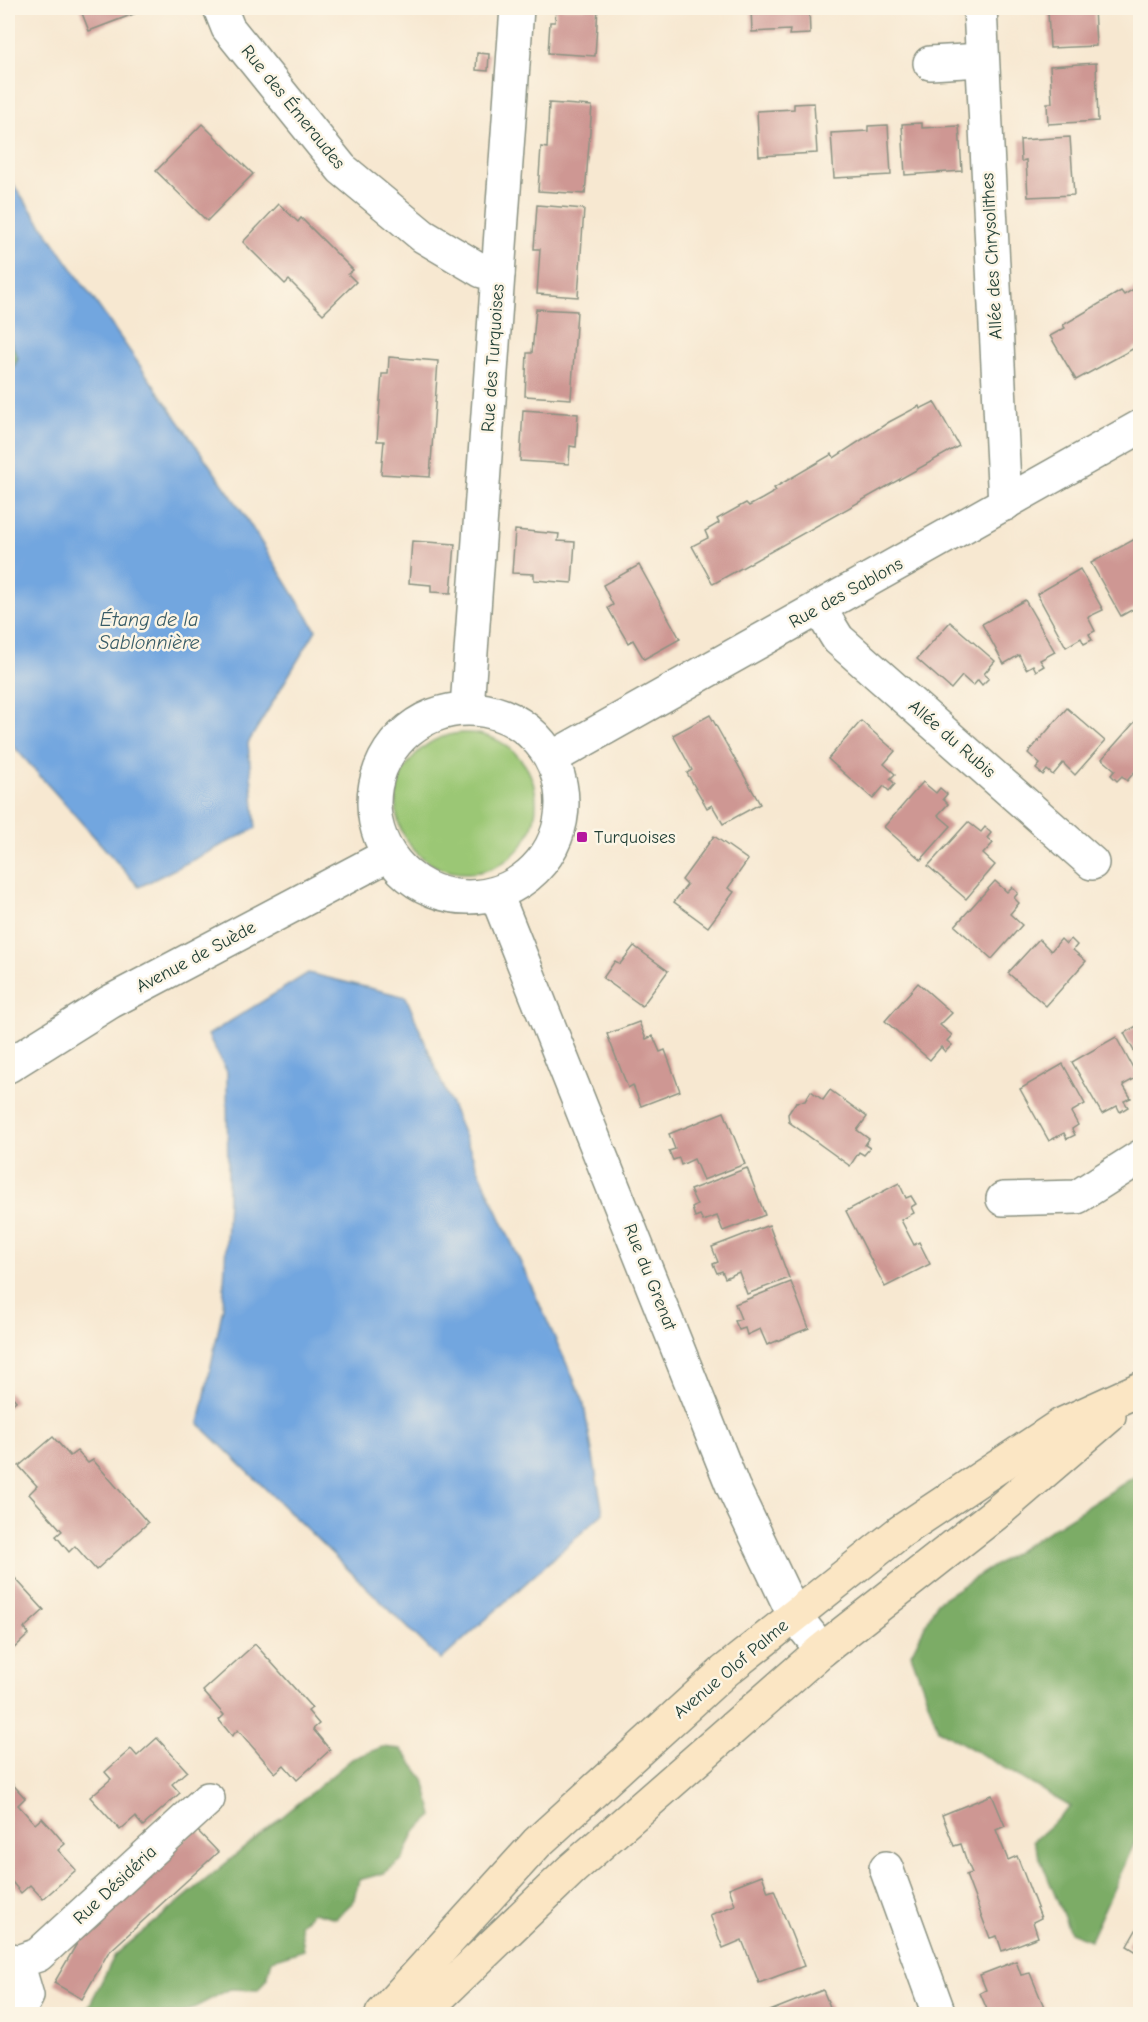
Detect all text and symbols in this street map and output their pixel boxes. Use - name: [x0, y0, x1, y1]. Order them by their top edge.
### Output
- street label: Rue des Émeraudes: [237, 40, 350, 173]
- street label: Allée des Chrysolithes: [977, 172, 1007, 340]
- street label: Rue des Turquoises: [477, 283, 509, 433]
- street label: Rue des Sablons: [785, 553, 907, 633]
- water label: Étang de la Sablonnière: [98, 608, 200, 654]
- street label: Allée du Rubis: [904, 696, 1000, 782]
- place label: Turquoises: [594, 827, 675, 848]
- marker: Turquoises: [575, 830, 589, 844]
- street label: Avenue de Suède: [133, 917, 259, 997]
- street label: Rue du Grenat: [619, 1221, 681, 1334]
- street label: Avenue Olof Palme: [669, 1615, 793, 1723]
- street label: Rue Désidéria: [69, 1841, 161, 1929]

